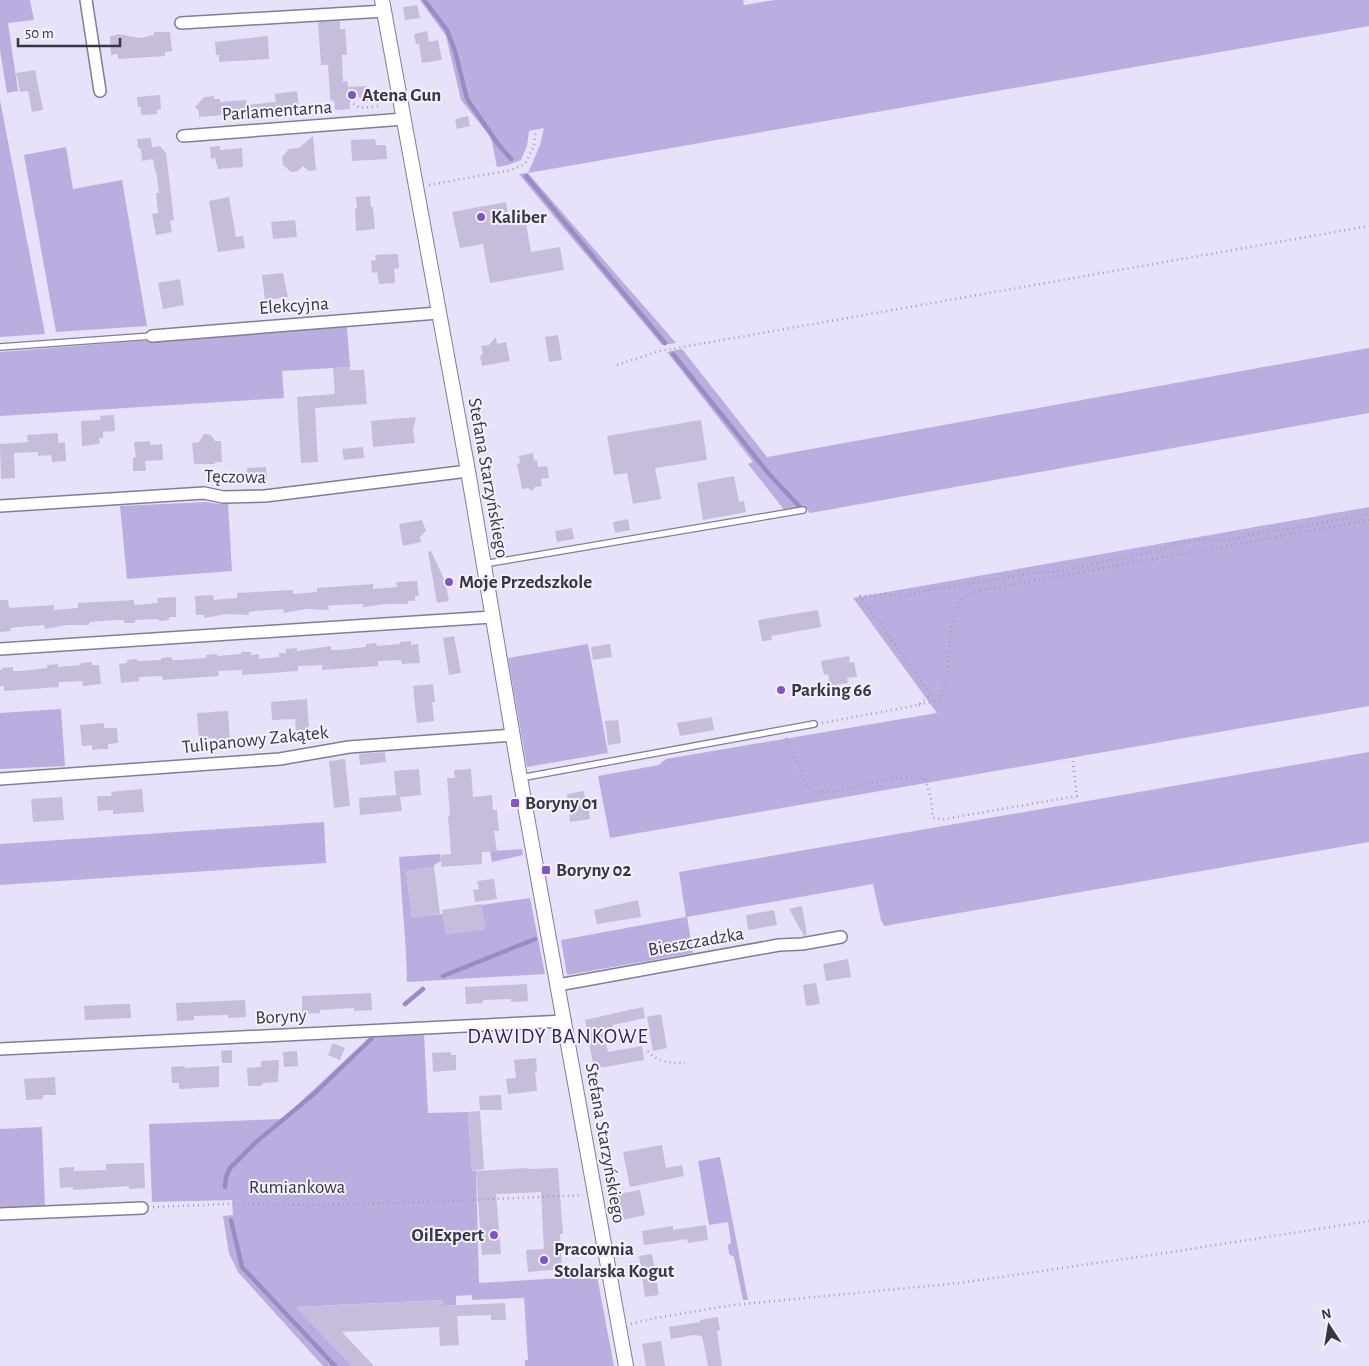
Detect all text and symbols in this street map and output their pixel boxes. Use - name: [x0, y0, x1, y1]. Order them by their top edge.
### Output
- scale bar: [18, 15, 120, 47]
- text: 50 m: [25, 26, 54, 41]
- place label: Atena Gun: [362, 86, 441, 105]
- marker: Atena Gun: [346, 89, 358, 101]
- street label: Parlamentarna: [221, 98, 333, 124]
- place label: Kaliber: [491, 208, 547, 227]
- marker: Kaliber: [475, 211, 487, 223]
- street label: Elekcyjna: [258, 294, 330, 318]
- street label: Stefana Starzyńskiego: [465, 396, 511, 560]
- street label: Tęczowa: [204, 467, 266, 487]
- place label: Moje Przedszkole: [459, 573, 592, 592]
- marker: Moje Przedszkole: [443, 576, 455, 588]
- place label: Parking 66: [791, 681, 872, 700]
- marker: Parking 66: [775, 684, 787, 696]
- street label: Tulipanowy Zakątek: [181, 723, 330, 757]
- place label: Boryny 01: [525, 794, 598, 813]
- marker: Boryny 01: [509, 797, 521, 809]
- place label: Boryny 02: [556, 861, 631, 880]
- marker: Boryny 02: [540, 864, 552, 876]
- street label: Bieszczadzka: [647, 924, 746, 960]
- street label: Boryny: [255, 1006, 307, 1028]
- district label: DAWIDY BANKOWE: [467, 1026, 649, 1047]
- street label: Stefana Starzyńskiego: [582, 1061, 628, 1225]
- street label: Rumiankowa: [249, 1178, 345, 1197]
- place label: OilExpert: [411, 1226, 485, 1245]
- marker: OilExpert: [488, 1229, 500, 1241]
- place label: Pracownia Stolarska Kogut: [554, 1240, 675, 1281]
- marker: Pracownia Stolarska Kogut: [538, 1254, 550, 1266]
- north arrow: [1304, 1301, 1354, 1351]
- text: N: [1320, 1306, 1333, 1322]

